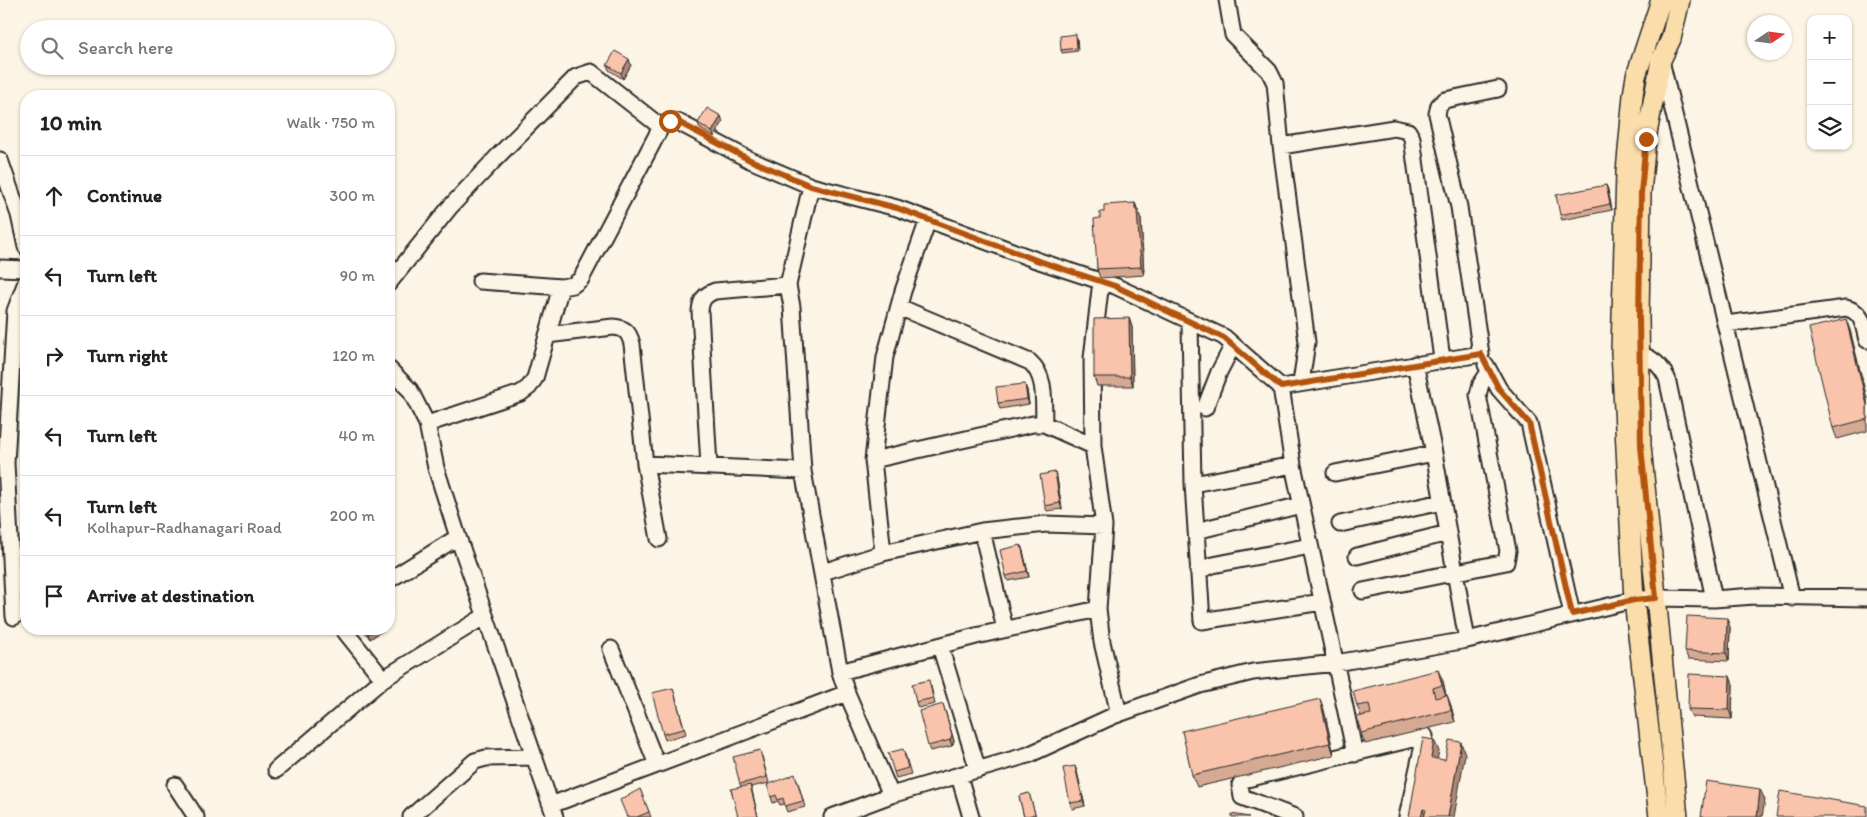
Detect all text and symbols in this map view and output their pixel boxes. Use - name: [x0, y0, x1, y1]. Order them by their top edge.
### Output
- north arrow: [1747, 15, 1792, 60]
- map controls: [1807, 15, 1852, 150]
- button: +: [1807, 15, 1852, 60]
- search box: [20, 20, 395, 75]
- icon: search: [38, 34, 66, 62]
- text: Search here: [78, 36, 173, 59]
- button: −: [1807, 60, 1852, 105]
- button: layers: [1807, 105, 1852, 150]
- text: 10 min: [40, 110, 102, 135]
- route start: [659, 110, 682, 133]
- text: Walk · 750 m: [287, 113, 375, 132]
- route end: [1635, 128, 1658, 151]
- icon: ahead: [40, 182, 68, 210]
- text: Continue: [87, 184, 162, 207]
- text: 300 m: [330, 186, 375, 205]
- icon: left: [40, 262, 68, 290]
- text: Turn left: [87, 264, 157, 287]
- text: 90 m: [340, 266, 375, 285]
- icon: right: [40, 342, 68, 370]
- text: Turn right: [87, 344, 168, 367]
- text: 120 m: [332, 346, 375, 365]
- icon: left: [40, 422, 68, 450]
- text: Turn left: [87, 424, 157, 447]
- text: 40 m: [338, 426, 375, 445]
- text: Turn left: [87, 495, 157, 518]
- icon: left: [40, 502, 68, 530]
- text: 200 m: [330, 506, 375, 525]
- text: Kolhapur-Radhanagari Road: [87, 518, 282, 537]
- icon: arrive: [40, 582, 68, 610]
- text: Arrive at destination: [87, 584, 254, 607]

